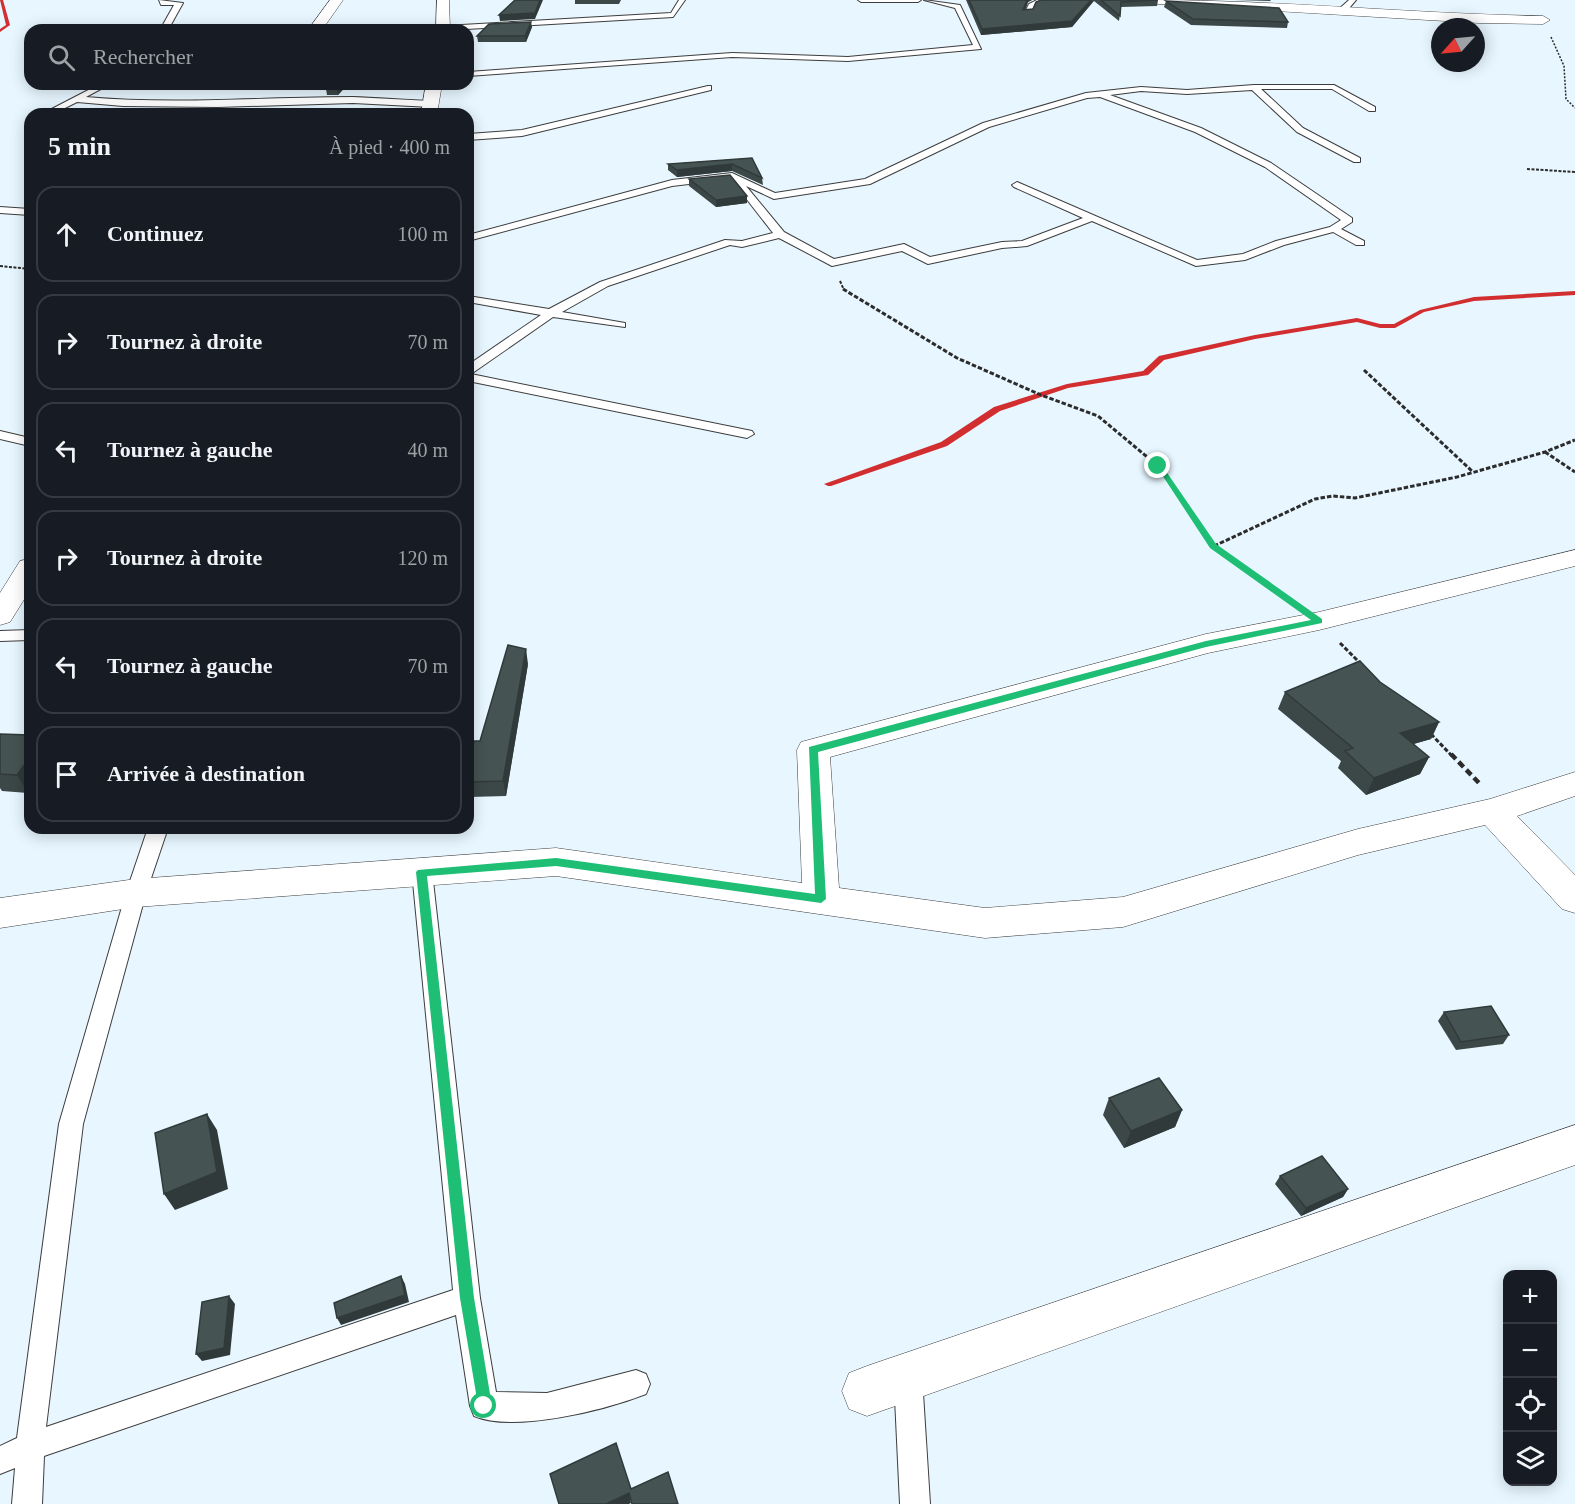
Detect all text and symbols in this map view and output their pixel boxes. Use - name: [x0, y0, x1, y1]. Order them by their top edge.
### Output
- north arrow: [1431, 18, 1485, 72]
- search box: [24, 24, 474, 90]
- icon: search: [45, 41, 78, 74]
- text: Rechercher: [93, 44, 193, 69]
- text: 5 min: [48, 132, 111, 161]
- text: À pied · 400 m: [329, 136, 450, 158]
- icon: ahead: [50, 218, 83, 251]
- text: Continuez: [107, 221, 204, 246]
- text: 100 m: [397, 223, 448, 245]
- icon: right: [50, 326, 83, 359]
- text: Tournez à droite: [107, 329, 262, 354]
- text: 70 m: [407, 331, 448, 353]
- icon: left: [50, 434, 83, 467]
- text: Tournez à gauche: [107, 437, 272, 462]
- text: 40 m: [407, 439, 448, 461]
- route end: [1144, 452, 1170, 478]
- icon: right: [50, 542, 83, 575]
- text: Tournez à droite: [107, 545, 262, 570]
- text: 120 m: [397, 547, 448, 569]
- icon: left: [50, 650, 83, 683]
- text: Tournez à gauche: [107, 653, 272, 678]
- text: 70 m: [407, 655, 448, 677]
- icon: arrive: [50, 758, 83, 791]
- text: Arrivée à destination: [107, 761, 305, 786]
- map controls: [1503, 1270, 1557, 1486]
- button: +: [1503, 1270, 1557, 1324]
- button: −: [1503, 1324, 1557, 1378]
- button: locate: [1503, 1378, 1557, 1432]
- route start: [470, 1392, 496, 1418]
- button: layers: [1503, 1432, 1557, 1486]

